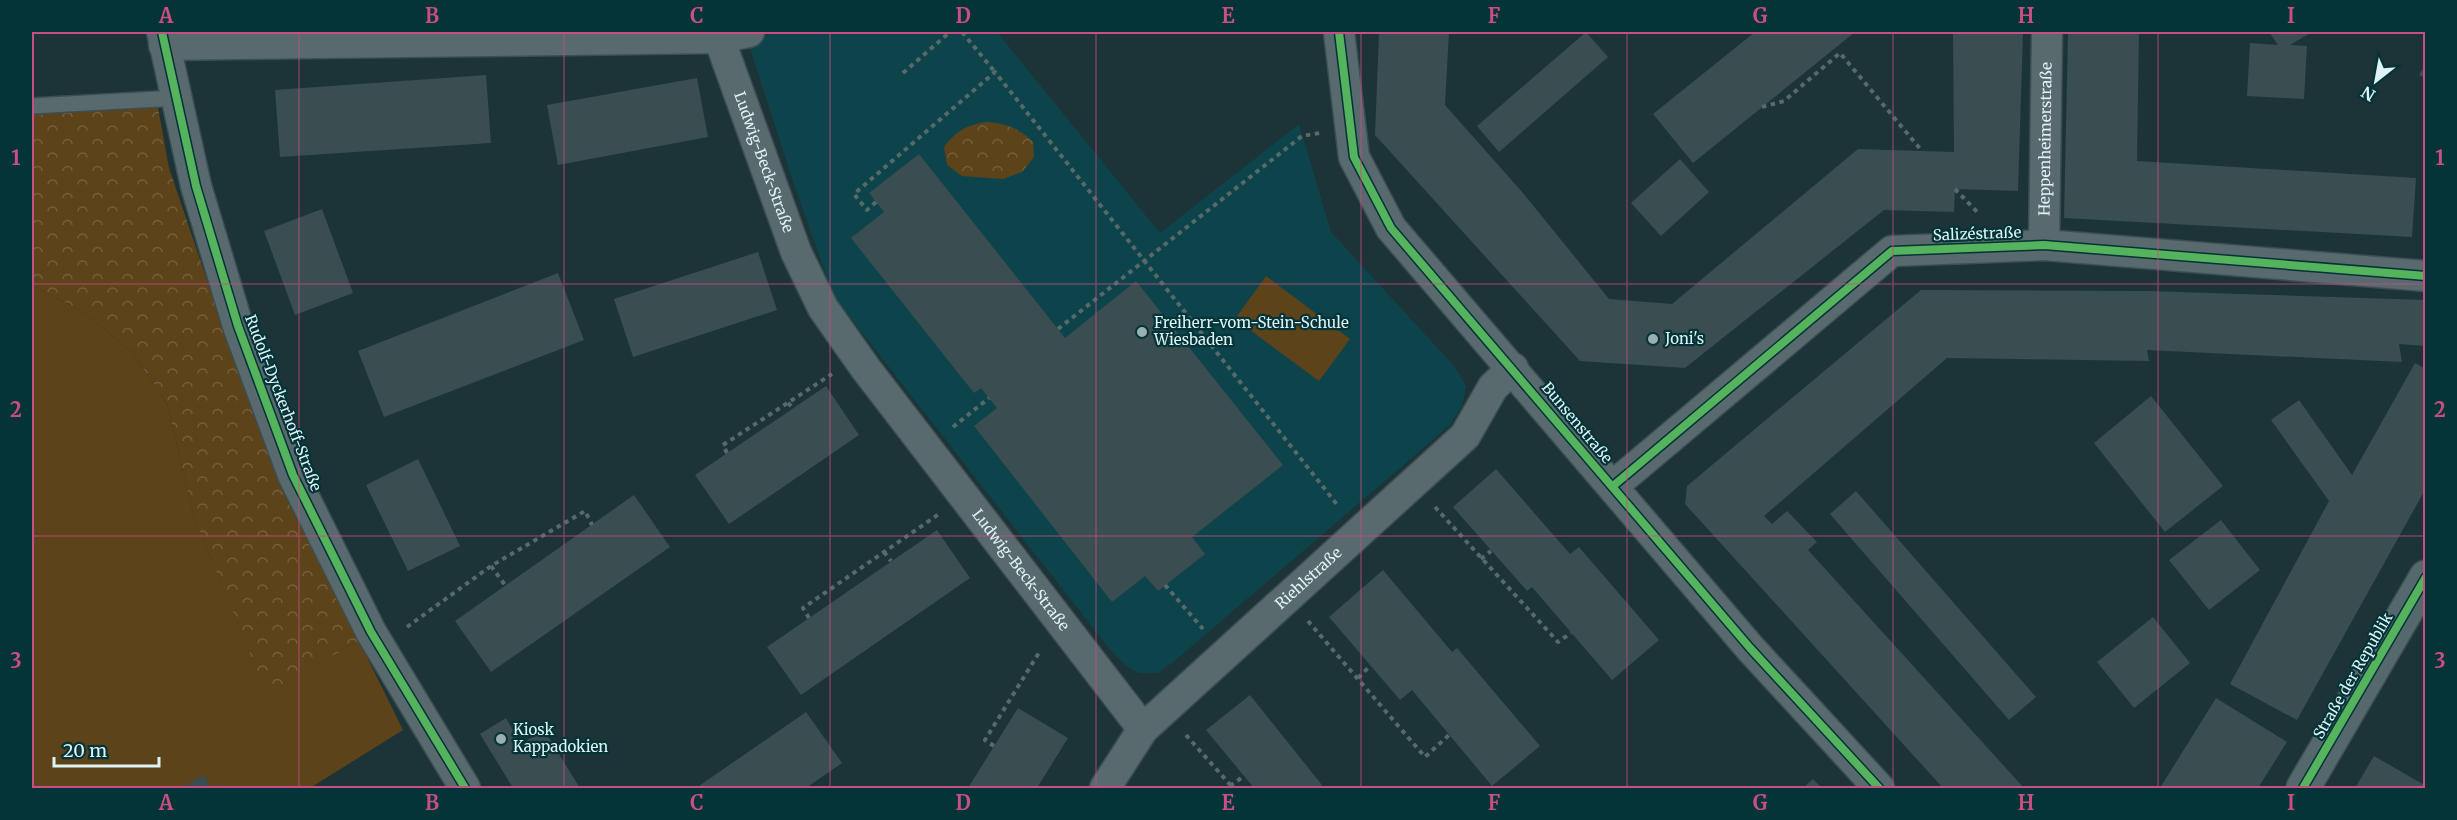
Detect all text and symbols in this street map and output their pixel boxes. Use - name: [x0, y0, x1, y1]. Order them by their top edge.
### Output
- text: A: [158, 3, 174, 28]
- text: B: [425, 3, 439, 28]
- text: C: [690, 3, 704, 28]
- text: D: [955, 3, 971, 28]
- text: E: [1221, 3, 1235, 28]
- text: F: [1488, 3, 1501, 28]
- text: G: [1753, 3, 1768, 28]
- text: H: [2018, 3, 2034, 28]
- text: I: [2287, 3, 2295, 28]
- north arrow: [2346, 51, 2406, 111]
- street label: Heppenheimerstraße: [2034, 62, 2056, 216]
- text: N: [2357, 82, 2379, 106]
- street label: Ludwig-Beck-Straße: [730, 89, 798, 235]
- text: 1: [11, 145, 21, 170]
- text: 1: [2435, 145, 2445, 170]
- street label: Salizéstraße: [1932, 222, 2022, 245]
- street label: Rudolf-Dyckerhoff-Straße: [241, 312, 326, 494]
- place label: Freiherr-vom-Stein-Schule Wiesbaden: [1153, 313, 1349, 349]
- marker: Freiherr-vom-Stein-Schule Wiesbaden: [1135, 325, 1149, 339]
- place label: Joni's: [1664, 329, 1704, 348]
- marker: Joni's: [1646, 332, 1660, 346]
- street label: Bunsenstraße: [1538, 378, 1617, 467]
- text: 2: [10, 397, 22, 422]
- text: 2: [2434, 397, 2446, 422]
- street label: Ludwig-Beck-Straße: [968, 505, 1074, 635]
- street label: Riehlstraße: [1271, 543, 1346, 613]
- street label: Straße der Republik: [2309, 609, 2397, 742]
- text: 3: [10, 648, 22, 673]
- text: 3: [2434, 648, 2446, 673]
- place label: Kiosk Kappadokien: [513, 720, 608, 756]
- scale bar: [54, 730, 159, 768]
- marker: Kiosk Kappadokien: [494, 732, 508, 746]
- text: 20 m: [63, 739, 107, 762]
- text: A: [158, 790, 174, 815]
- text: B: [425, 790, 439, 815]
- text: C: [690, 790, 704, 815]
- text: D: [955, 790, 971, 815]
- text: E: [1221, 790, 1235, 815]
- text: F: [1488, 790, 1501, 815]
- text: G: [1753, 790, 1768, 815]
- text: H: [2018, 790, 2034, 815]
- text: I: [2287, 790, 2295, 815]

